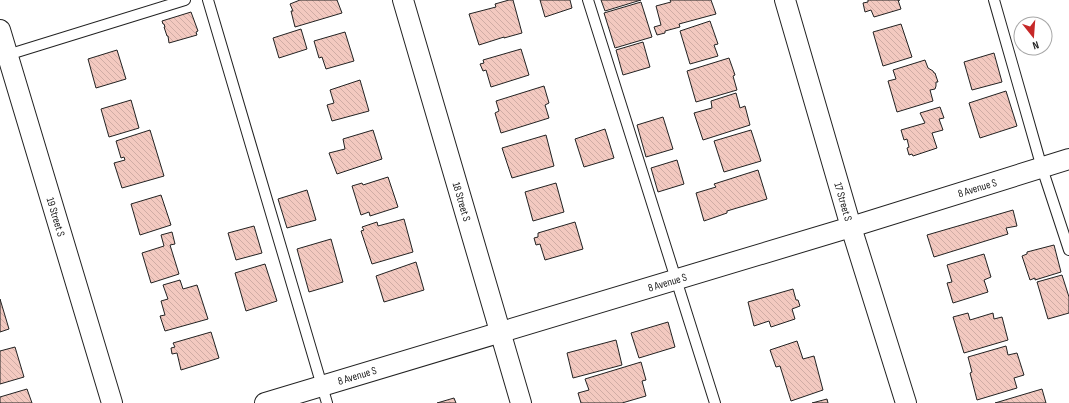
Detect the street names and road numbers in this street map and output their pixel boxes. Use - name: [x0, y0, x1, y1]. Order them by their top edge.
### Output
- street label: 8 Avenue S: [956, 175, 998, 200]
- street label: 18 Street S: [450, 180, 474, 223]
- street label: 17 Street S: [832, 181, 855, 223]
- street label: 19 Street S: [44, 196, 68, 238]
- street label: 8 Avenue S: [646, 270, 689, 294]
- street label: 8 Avenue S: [336, 363, 378, 387]

